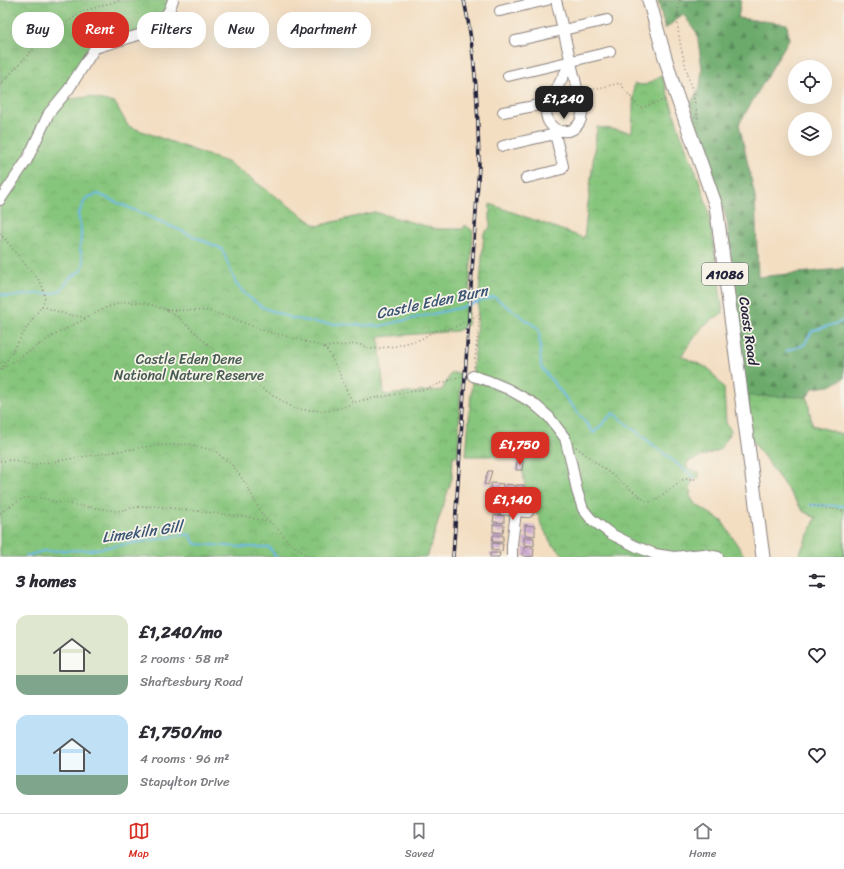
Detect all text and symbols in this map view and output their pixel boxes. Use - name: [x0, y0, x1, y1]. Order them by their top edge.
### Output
- chip: Buy: [12, 12, 64, 48]
- chip: Rent: [72, 12, 129, 48]
- chip: Filters: [137, 12, 206, 48]
- chip: New: [214, 12, 269, 48]
- chip: Apartment: [277, 12, 371, 48]
- map controls: [788, 60, 832, 156]
- button: locate: [788, 60, 832, 104]
- pin: £1,240: [531, 86, 597, 120]
- text: £1,240: [544, 87, 584, 110]
- button: layers: [788, 112, 832, 156]
- road number: A1086: [702, 263, 748, 285]
- water label: Castle Eden Burn: [374, 277, 492, 327]
- street label: Coast Road: [731, 295, 766, 369]
- park label: Castle Eden Dene National Nature Reserve: [114, 347, 264, 388]
- pin: £1,750: [487, 432, 553, 466]
- text: £1,750: [500, 433, 540, 456]
- pin: £1,140: [480, 487, 546, 521]
- text: £1,140: [494, 488, 532, 511]
- water label: Limekiln Gill: [100, 513, 187, 550]
- text: 3 homes: [16, 566, 76, 596]
- icon: filters: [806, 570, 828, 592]
- text: £1,240/mo: [140, 617, 222, 647]
- icon: home: [48, 631, 96, 679]
- icon: heart: [806, 644, 828, 666]
- text: 2 rooms · 58 m²: [140, 647, 229, 670]
- text: Shaftesbury Road: [140, 670, 242, 693]
- text: £1,750/mo: [140, 717, 222, 747]
- icon: home: [48, 731, 96, 779]
- icon: heart: [806, 744, 828, 766]
- text: 4 rooms · 96 m²: [140, 747, 229, 770]
- text: Stapylton Drive: [140, 770, 230, 793]
- tab: Map: [128, 820, 150, 863]
- tab: Saved: [405, 820, 434, 863]
- tab: Home: [689, 820, 716, 863]

